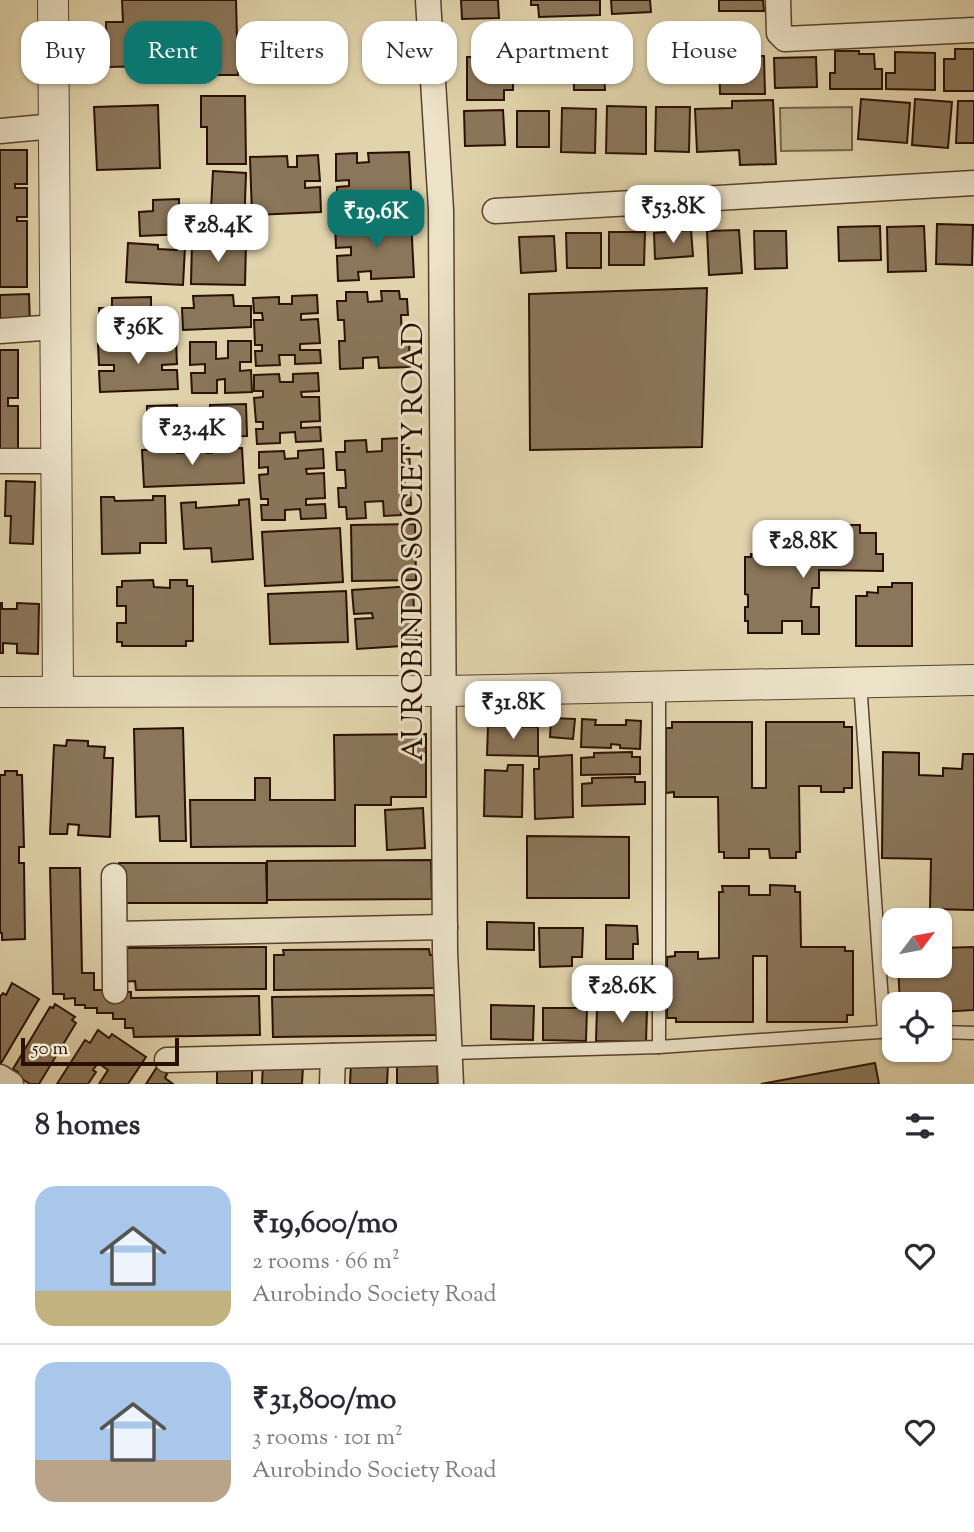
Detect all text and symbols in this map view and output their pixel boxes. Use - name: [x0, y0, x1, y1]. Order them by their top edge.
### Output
- chip: Buy: [21, 21, 110, 84]
- chip: Rent: [124, 21, 222, 84]
- chip: Filters: [236, 21, 348, 84]
- chip: New: [362, 21, 457, 84]
- chip: Apartment: [471, 21, 633, 84]
- chip: House: [647, 21, 761, 84]
- pin: ₹53.8K: [616, 186, 730, 245]
- pin: ₹19.6K: [319, 190, 433, 250]
- text: ₹53.8K: [641, 191, 705, 224]
- text: ₹19.6K: [343, 196, 409, 229]
- pin: ₹28.4K: [161, 204, 275, 264]
- text: ₹28.4K: [183, 210, 253, 243]
- pin: ₹36K: [97, 306, 179, 366]
- text: ₹36K: [113, 312, 163, 345]
- street label: AUROBINDO SOCIETY ROAD: [393, 322, 436, 762]
- pin: ₹23.4K: [135, 407, 249, 467]
- text: ₹23.4K: [158, 413, 226, 446]
- pin: ₹28.8K: [746, 520, 860, 580]
- text: ₹28.8K: [768, 526, 838, 559]
- pin: ₹31.8K: [456, 682, 570, 741]
- text: ₹31.8K: [481, 687, 545, 720]
- north arrow: [882, 908, 952, 978]
- map controls: [882, 908, 952, 1062]
- pin: ₹28.6K: [565, 965, 679, 1025]
- text: ₹28.6K: [588, 971, 656, 1004]
- button: locate: [882, 992, 952, 1062]
- scale bar: [21, 1035, 178, 1067]
- text: 50 m: [32, 1036, 68, 1063]
- text: 8 homes: [35, 1105, 140, 1148]
- icon: filters: [901, 1107, 939, 1145]
- text: ₹19,600/mo: [252, 1203, 398, 1246]
- icon: home: [91, 1214, 175, 1298]
- icon: heart: [901, 1237, 939, 1275]
- text: 2 rooms · 66 m²: [252, 1246, 400, 1279]
- text: Aurobindo Society Road: [252, 1279, 496, 1312]
- text: ₹31,800/mo: [252, 1379, 396, 1422]
- icon: home: [91, 1390, 175, 1474]
- icon: heart: [901, 1413, 939, 1451]
- text: 3 rooms · 101 m²: [252, 1422, 403, 1455]
- text: Aurobindo Society Road: [252, 1455, 496, 1488]

